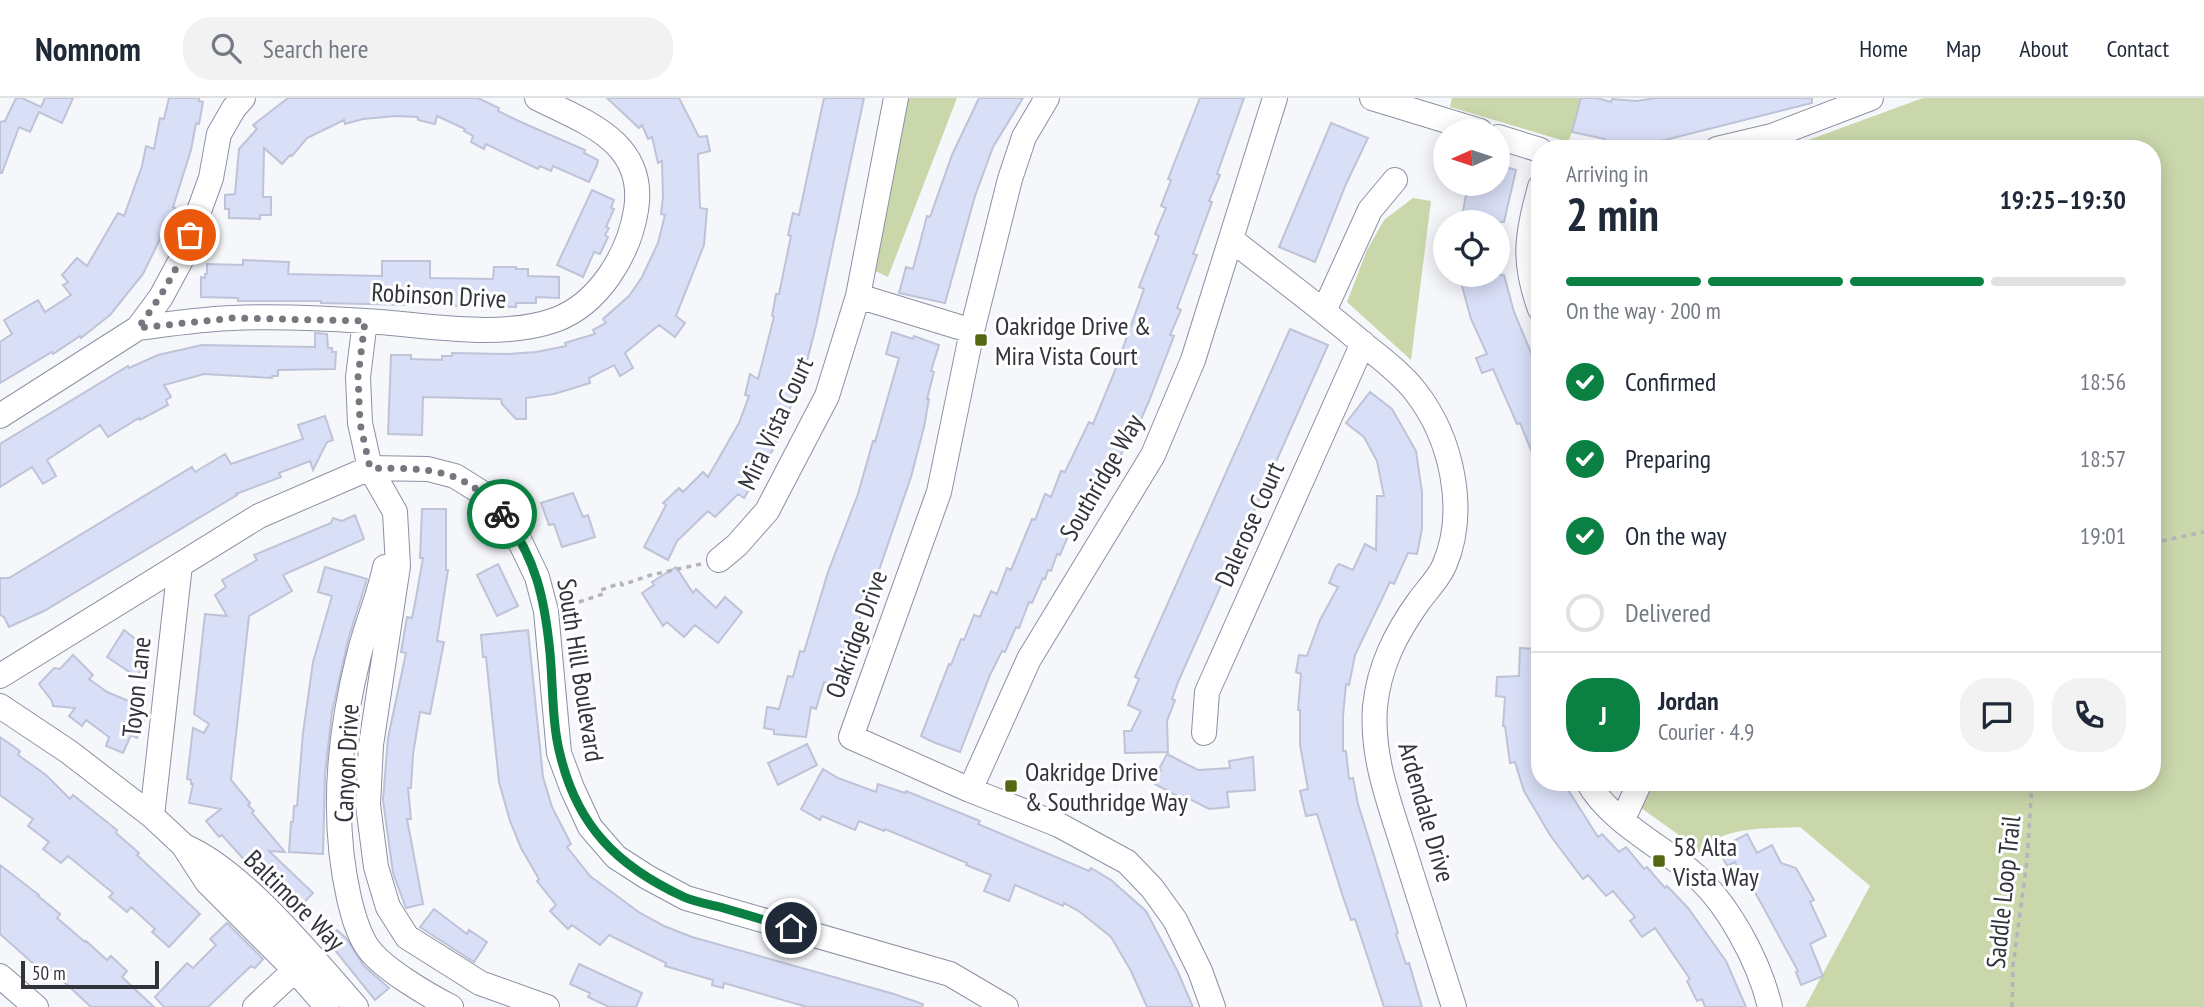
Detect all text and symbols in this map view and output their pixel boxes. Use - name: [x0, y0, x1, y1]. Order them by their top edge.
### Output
- search box: [183, 17, 673, 80]
- text: Nomnom: [35, 27, 141, 70]
- icon: search: [207, 29, 245, 67]
- text: Search here: [263, 32, 368, 65]
- text: Home: [1859, 33, 1908, 64]
- text: Map: [1946, 33, 1981, 64]
- text: About: [2019, 33, 2068, 64]
- text: Contact: [2106, 33, 2169, 64]
- north arrow: [1433, 119, 1510, 196]
- map controls: [1433, 119, 1510, 287]
- text: Arriving in: [1566, 159, 1648, 188]
- text: 19:25–19:30: [1999, 183, 2126, 216]
- text: 2 min: [1566, 184, 1659, 244]
- pin: [160, 205, 220, 265]
- button: locate: [1433, 210, 1510, 287]
- icon: bag: [171, 216, 209, 254]
- street label: Robinson Drive: [371, 275, 507, 315]
- text: On the way · 200 m: [1566, 296, 1721, 325]
- place label: Oakridge Drive & Mira Vista Court: [995, 309, 1151, 372]
- marker: Oakridge Drive & Mira Vista Court: [973, 332, 989, 348]
- street label: Mira Vista Court: [730, 351, 820, 495]
- icon: check: [1566, 363, 1604, 401]
- text: Confirmed: [1625, 365, 1716, 398]
- text: 18:56: [2080, 367, 2126, 396]
- street label: Southridge Way: [1052, 408, 1150, 546]
- icon: check: [1566, 440, 1604, 478]
- text: Preparing: [1625, 442, 1711, 475]
- text: 18:57: [2080, 444, 2126, 473]
- street label: Dalerose Court: [1207, 457, 1291, 591]
- courier: [467, 479, 537, 549]
- icon: bike: [483, 495, 521, 533]
- icon: check: [1566, 517, 1604, 555]
- text: On the way: [1625, 519, 1727, 552]
- text: 19:01: [2080, 521, 2126, 550]
- street label: Oakridge Drive: [818, 566, 894, 702]
- street label: South Hill Boulevard: [550, 576, 612, 764]
- text: Delivered: [1625, 596, 1711, 629]
- street label: Toyon Lane: [114, 635, 158, 739]
- button: chat: [1960, 678, 2034, 752]
- button: phone: [2052, 678, 2126, 752]
- text: Jordan: [1658, 684, 1719, 717]
- text: J: [1599, 699, 1607, 732]
- street label: Canyon Drive: [326, 703, 366, 823]
- text: Courier · 4.9: [1658, 717, 1754, 746]
- street label: Ardendale Drive: [1391, 738, 1463, 886]
- place label: Oakridge Drive & Southridge Way: [1025, 755, 1188, 818]
- marker: Oakridge Drive & Southridge Way: [1003, 778, 1019, 794]
- street label: Saddle Loop Trail: [1979, 814, 2027, 970]
- place label: 58 Alta Vista Way: [1672, 830, 1759, 893]
- street label: Baltimore Way: [238, 843, 353, 958]
- marker: 58 Alta Vista Way: [1651, 853, 1667, 869]
- pin: [761, 898, 821, 958]
- icon: home: [772, 909, 810, 947]
- scale bar: [21, 958, 159, 990]
- text: 50 m: [32, 961, 66, 985]

